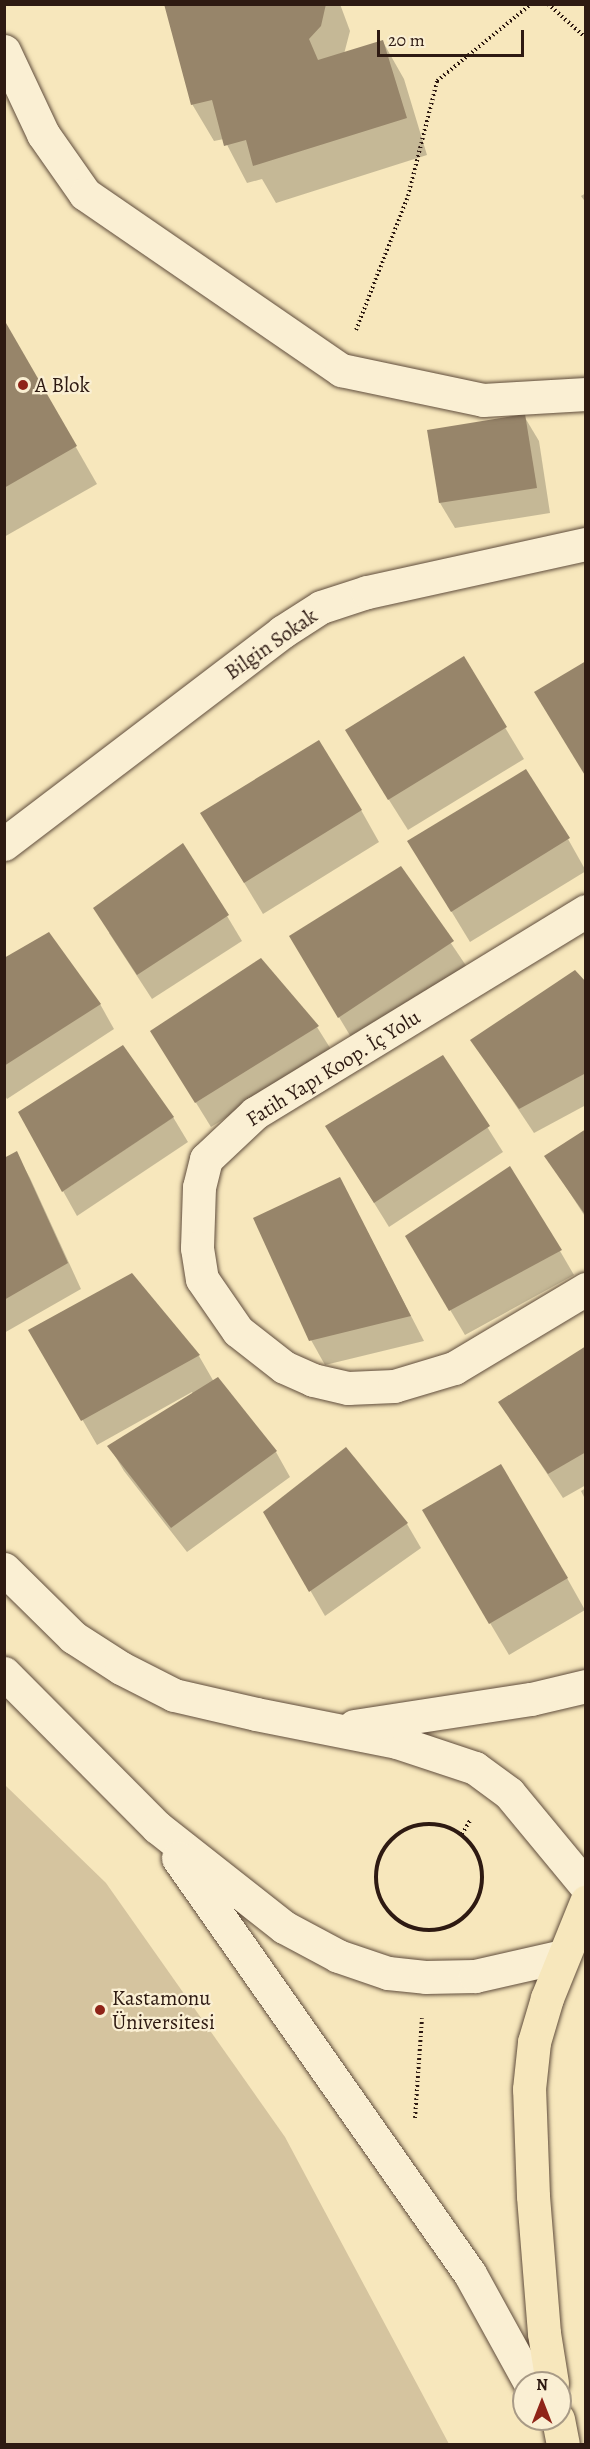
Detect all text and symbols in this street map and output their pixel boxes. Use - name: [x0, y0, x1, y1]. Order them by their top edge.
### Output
- scale bar: [380, 18, 527, 56]
- text: 20 m: [388, 28, 425, 52]
- place label: A Blok: [35, 372, 90, 398]
- marker: A Blok: [16, 378, 30, 392]
- street label: Bilgin Sokak: [220, 603, 322, 685]
- street label: Fatih Yapı Koop. İç Yolu: [241, 1004, 425, 1132]
- place label: Kastamonu Üniversitesi: [112, 1985, 215, 2035]
- marker: Kastamonu Üniversitesi: [93, 2003, 107, 2017]
- north arrow: [512, 2371, 572, 2431]
- text: N: [536, 2374, 548, 2396]

